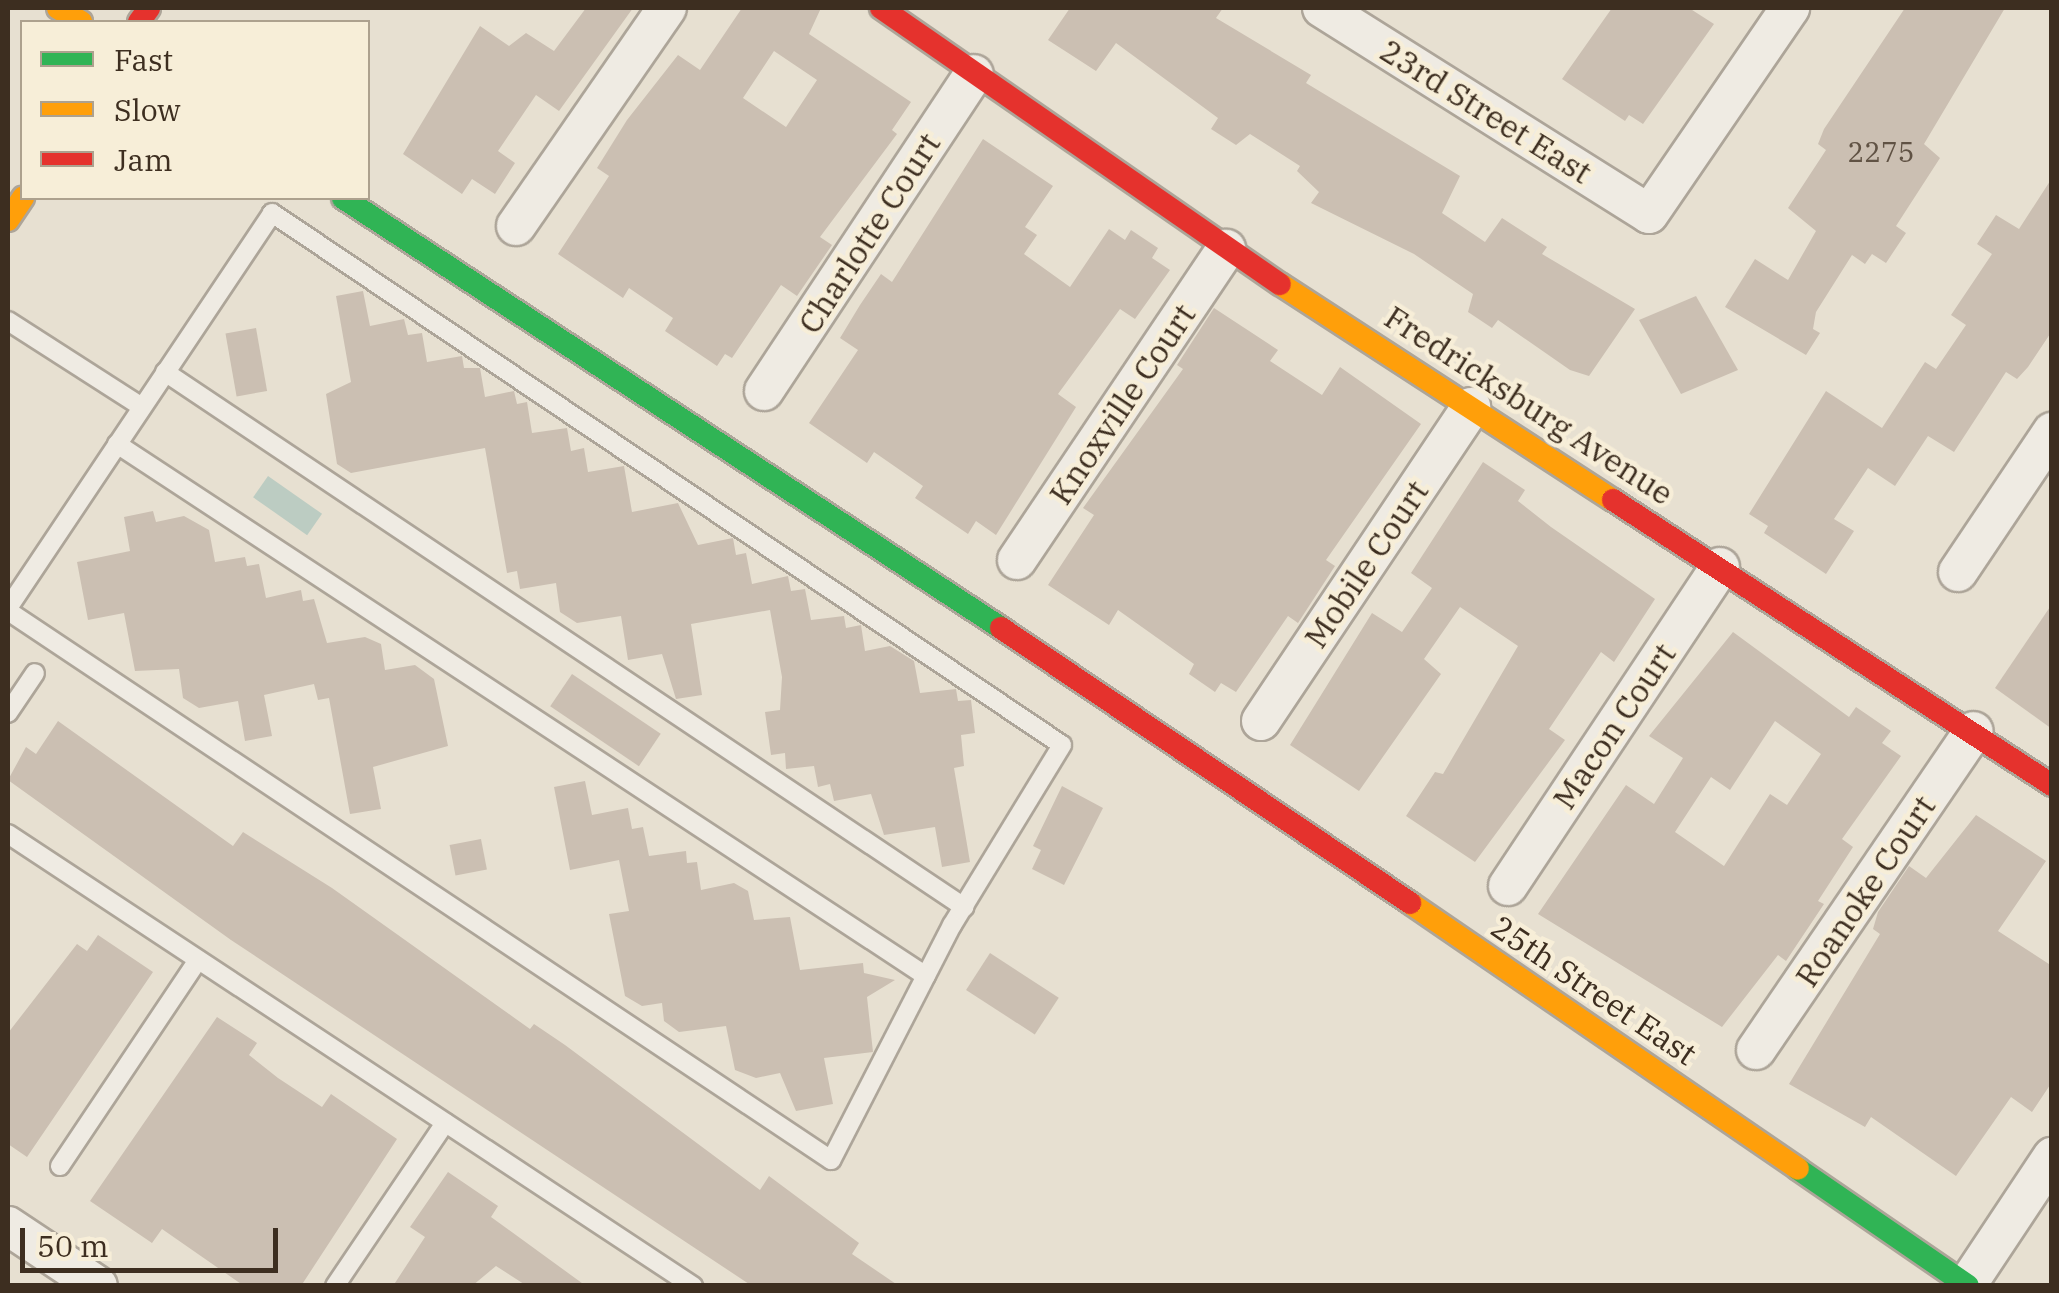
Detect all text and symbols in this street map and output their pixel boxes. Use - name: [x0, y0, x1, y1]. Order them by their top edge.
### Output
- legend: [20, 20, 370, 200]
- street label: 23rd Street East: [1373, 31, 1599, 191]
- text: Fast: [114, 40, 173, 79]
- text: Slow: [114, 90, 181, 129]
- street label: Charlotte Court: [790, 126, 948, 340]
- house number: 2275: [1847, 135, 1915, 169]
- text: Jam: [114, 140, 173, 179]
- street label: Knoxville Court: [1041, 297, 1203, 511]
- street label: Fredricksburg Avenue: [1378, 297, 1680, 513]
- street label: Mobile Court: [1296, 473, 1436, 655]
- street label: Macon Court: [1545, 636, 1683, 816]
- street label: Roanoke Court: [1787, 788, 1943, 994]
- street label: 25th Street East: [1484, 907, 1704, 1073]
- scale bar: [25, 1208, 282, 1270]
- text: 50 m: [37, 1226, 109, 1265]

